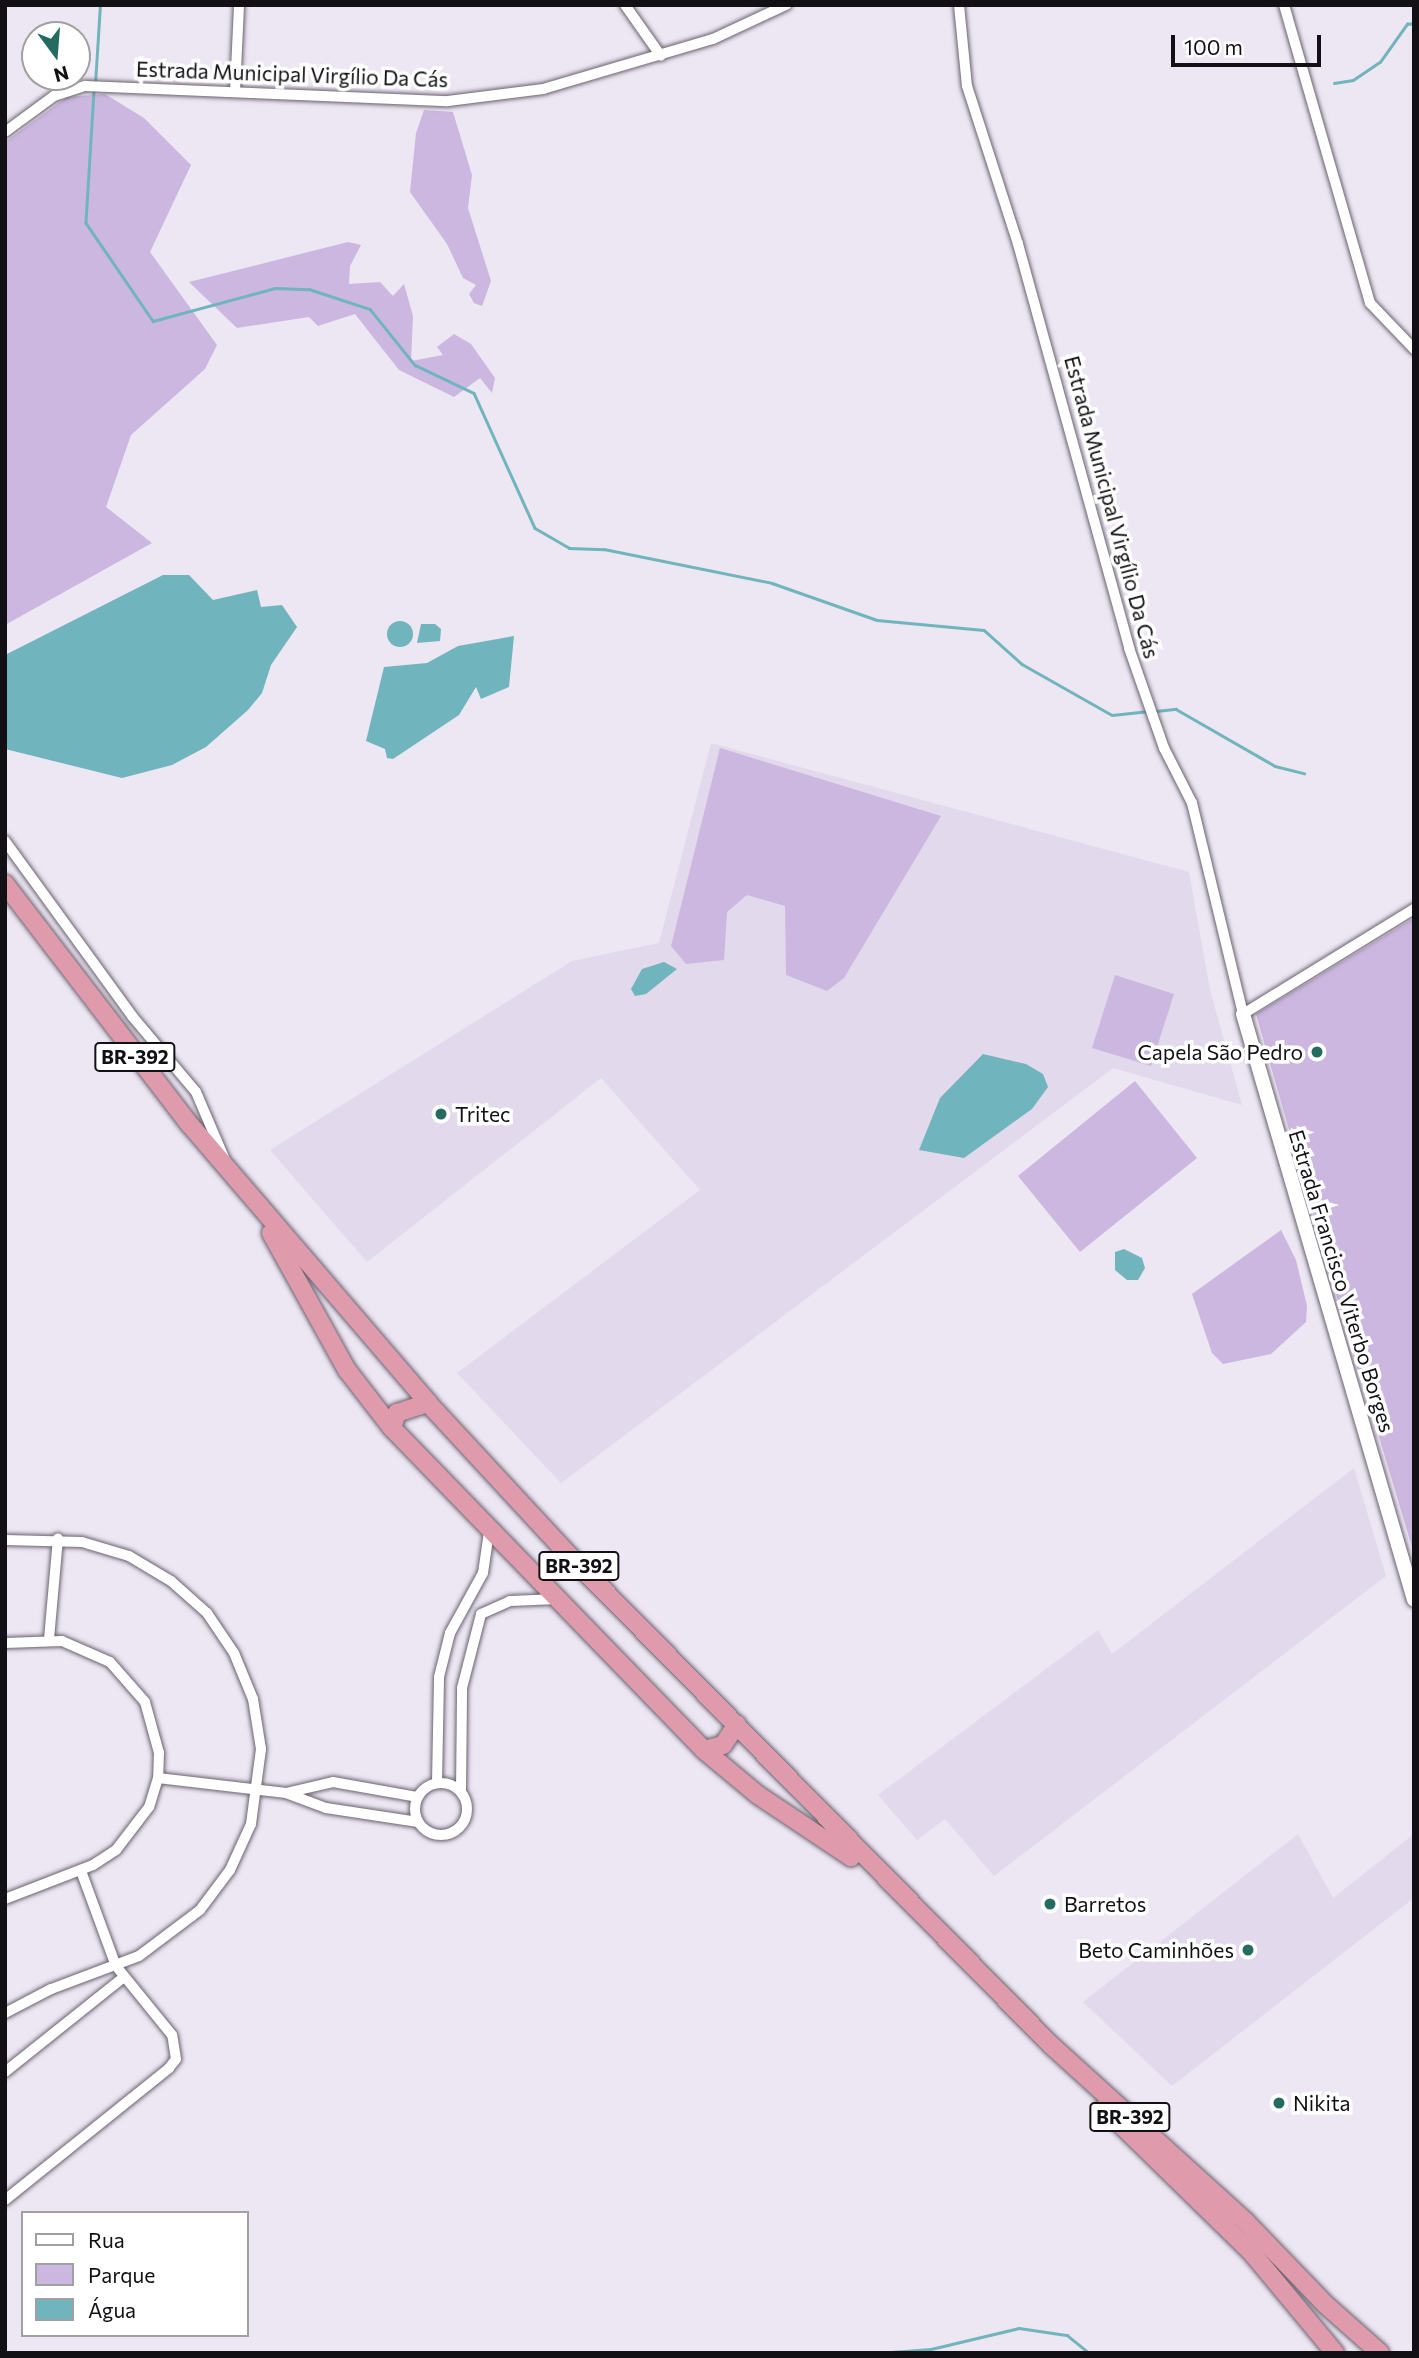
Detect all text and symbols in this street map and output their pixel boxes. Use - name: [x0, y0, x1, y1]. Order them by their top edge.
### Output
- north arrow: [21, 21, 91, 91]
- scale bar: [1174, 21, 1324, 65]
- text: 100 m: [1184, 34, 1243, 59]
- street label: Estrada Municipal Virgílio Da Cás: [136, 56, 448, 92]
- text: N: [51, 62, 71, 88]
- street label: Estrada Municipal Virgílio Da Cás: [1059, 353, 1165, 661]
- place label: Capela São Pedro: [1137, 1039, 1303, 1065]
- road number: BR-392: [93, 1042, 177, 1072]
- marker: Capela São Pedro: [1309, 1044, 1325, 1060]
- place label: Tritec: [455, 1101, 510, 1127]
- marker: Tritec: [433, 1106, 449, 1122]
- street label: Estrada Francisco Viterbo Borges: [1284, 1127, 1400, 1435]
- road number: BR-392: [537, 1550, 621, 1582]
- place label: Barretos: [1064, 1891, 1146, 1917]
- marker: Barretos: [1042, 1896, 1058, 1912]
- place label: Beto Caminhões: [1078, 1937, 1234, 1963]
- marker: Beto Caminhões: [1240, 1942, 1256, 1958]
- place label: Nikita: [1293, 2090, 1351, 2116]
- marker: Nikita: [1271, 2095, 1287, 2111]
- road number: BR-392: [1088, 2102, 1172, 2132]
- legend: [21, 2211, 248, 2337]
- text: Rua: [88, 2227, 125, 2252]
- text: Parque: [88, 2262, 155, 2287]
- text: Água: [88, 2297, 136, 2322]

